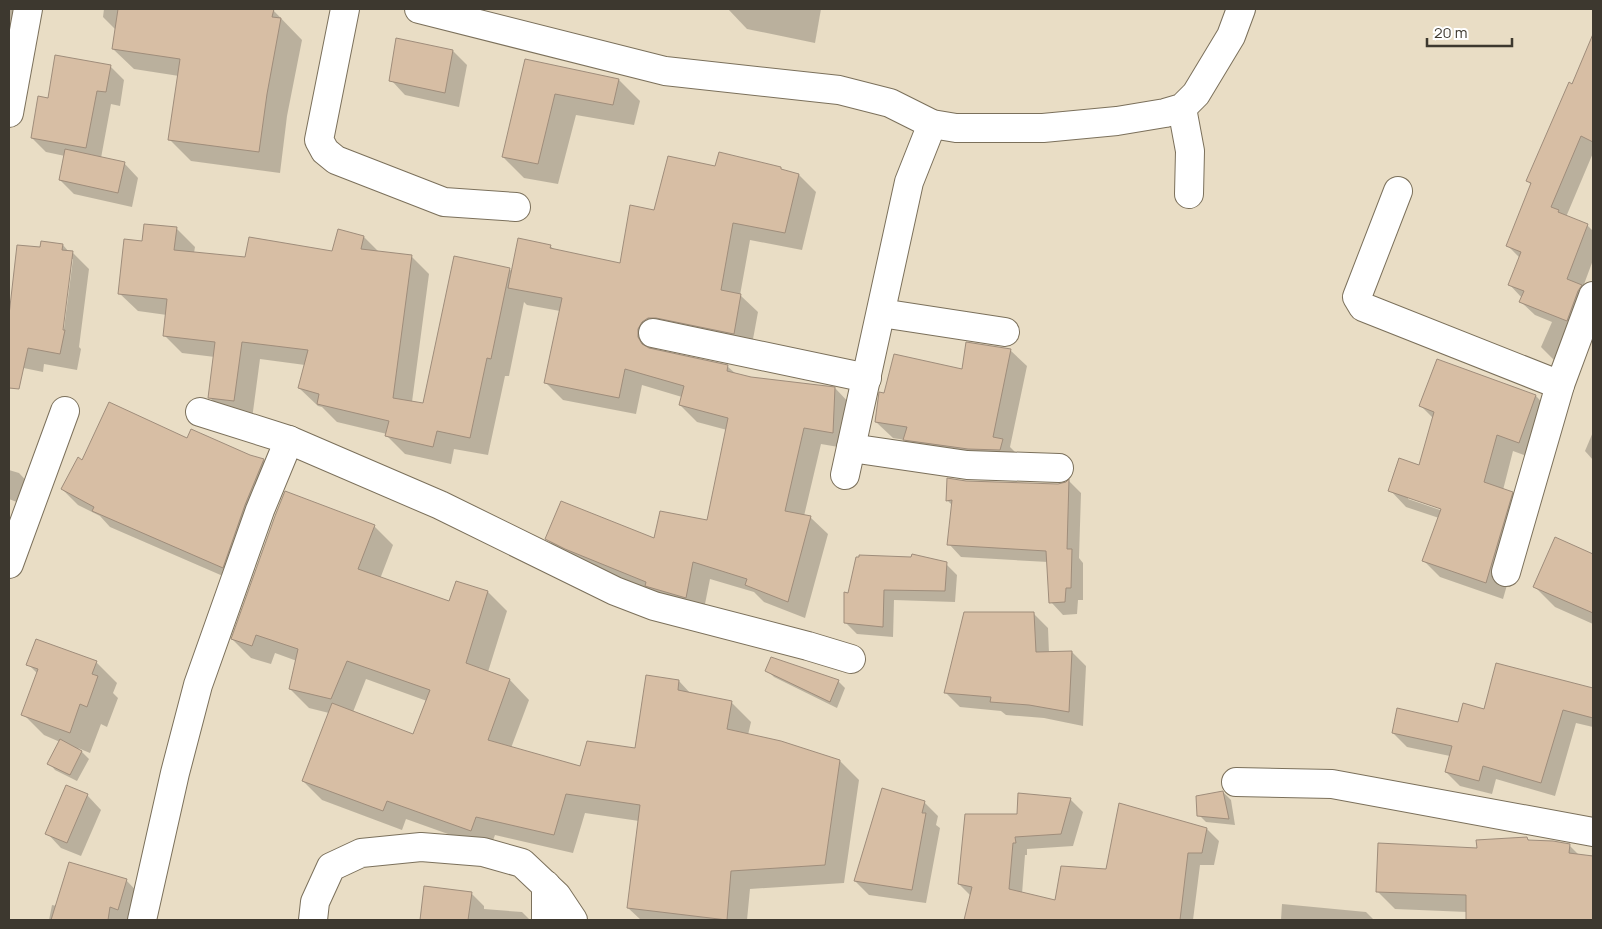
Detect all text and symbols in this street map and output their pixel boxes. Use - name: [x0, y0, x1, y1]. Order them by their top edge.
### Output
- scale bar: [1427, 15, 1512, 47]
- text: 20 m: [1434, 22, 1467, 43]

